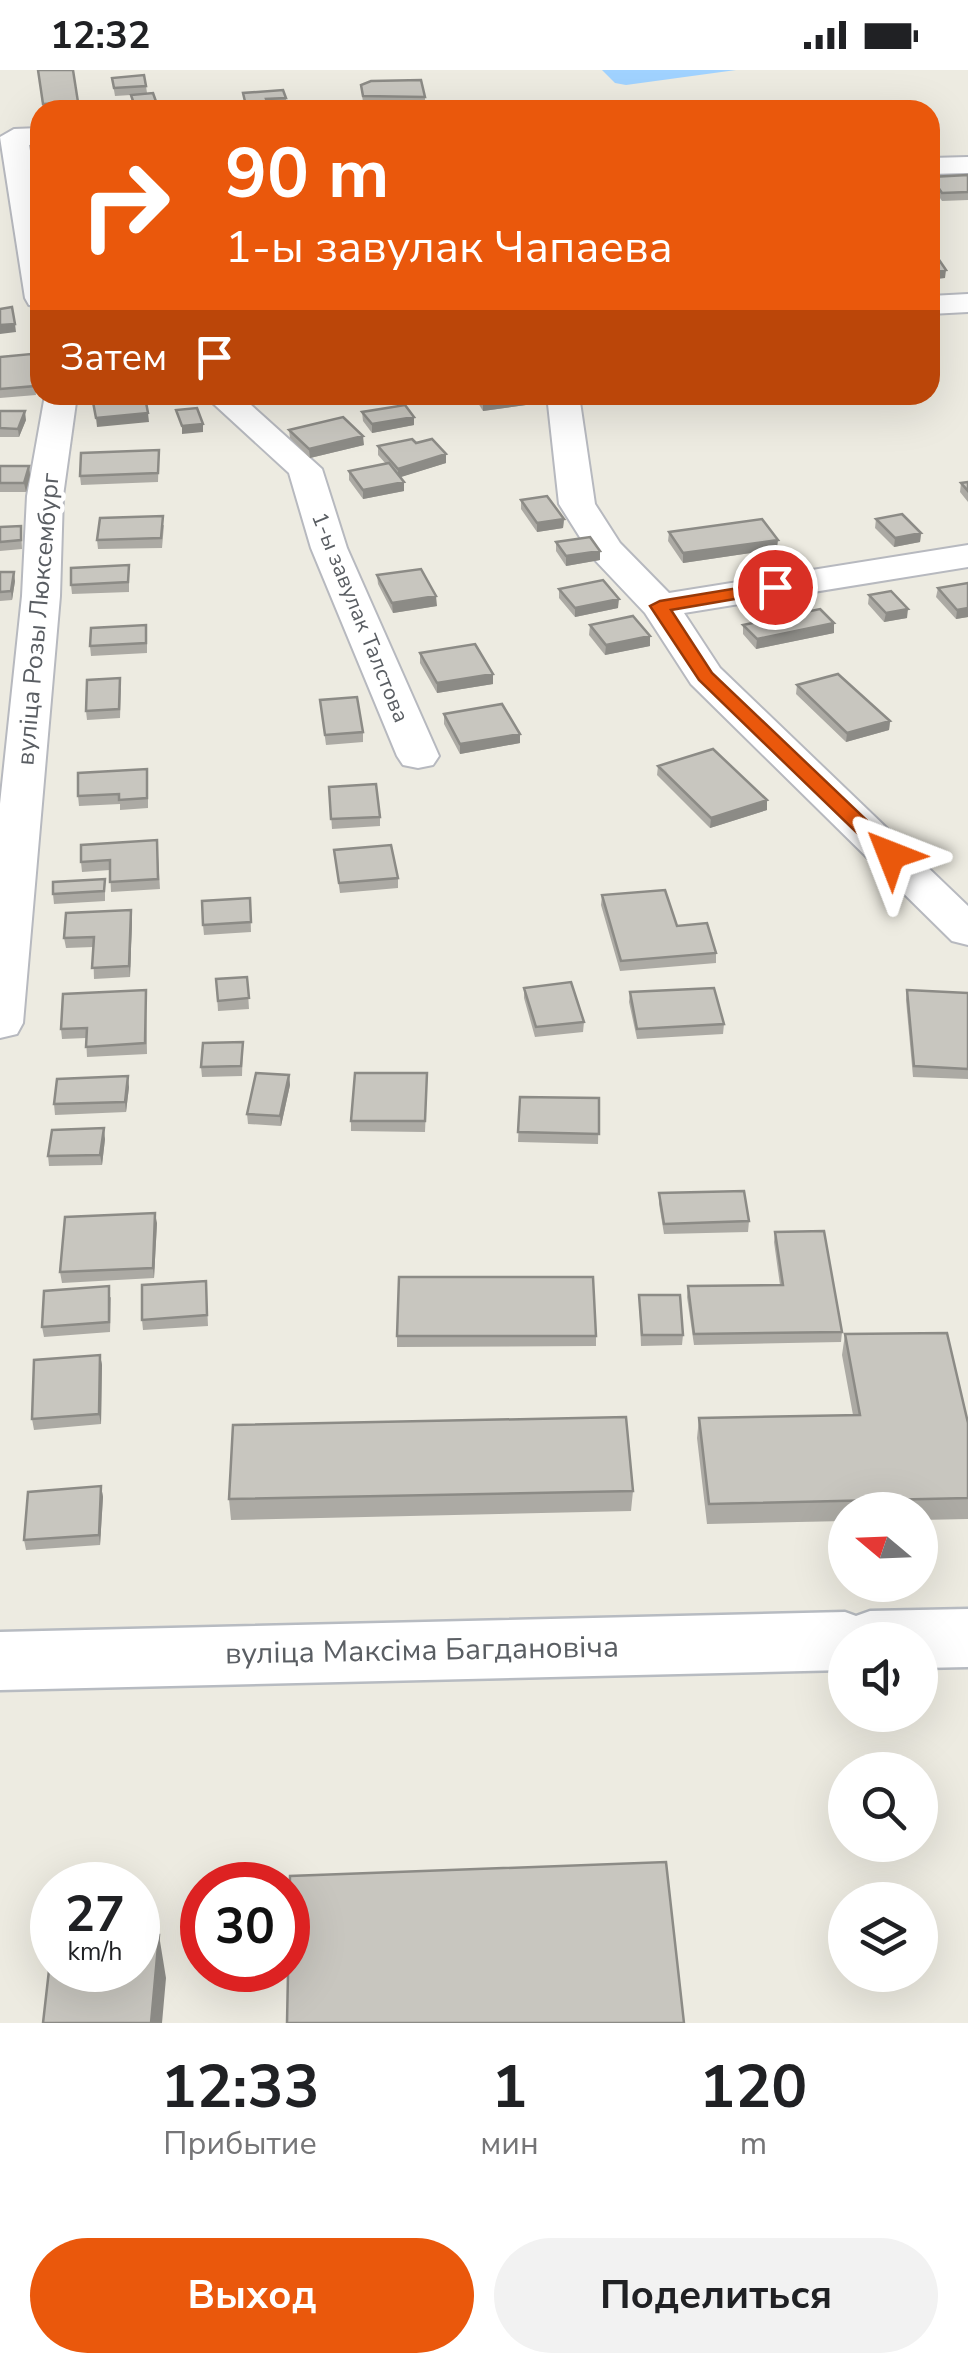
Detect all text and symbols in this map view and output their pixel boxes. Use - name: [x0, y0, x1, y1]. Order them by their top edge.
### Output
- text: 12:32: [50, 10, 151, 61]
- text: 90 m: [225, 126, 389, 222]
- icon: right: [60, 140, 190, 270]
- text: 1-ы завулак Чапаева: [225, 217, 673, 278]
- icon: arrive: [187, 330, 242, 385]
- text: Затем: [60, 332, 167, 383]
- street label: вуліца Розы Люксембург: [8, 471, 68, 767]
- street label: 1-ы завулак Талстова: [304, 508, 416, 727]
- pin: [733, 545, 818, 630]
- icon: arrive: [748, 560, 803, 615]
- position arrow: [839, 803, 943, 907]
- north arrow: [828, 1492, 938, 1602]
- map controls: [828, 1492, 938, 1992]
- button: sound: [828, 1622, 938, 1732]
- street label: вуліца Максіма Багдановіча: [225, 1627, 619, 1674]
- button: search: [828, 1752, 938, 1862]
- speed limit sign: 30: [180, 1862, 310, 1992]
- text: 27: [65, 1880, 125, 1949]
- button: layers: [828, 1882, 938, 1992]
- text: km/h: [67, 1935, 123, 1969]
- text: 12:33: [161, 2046, 320, 2128]
- text: 1: [491, 2046, 527, 2128]
- text: 120: [699, 2046, 807, 2128]
- text: Прибытие: [163, 2122, 317, 2165]
- text: мин: [480, 2122, 539, 2165]
- text: m: [740, 2122, 767, 2165]
- button: Выход: [30, 2238, 474, 2353]
- button: Поделиться: [494, 2238, 938, 2353]

